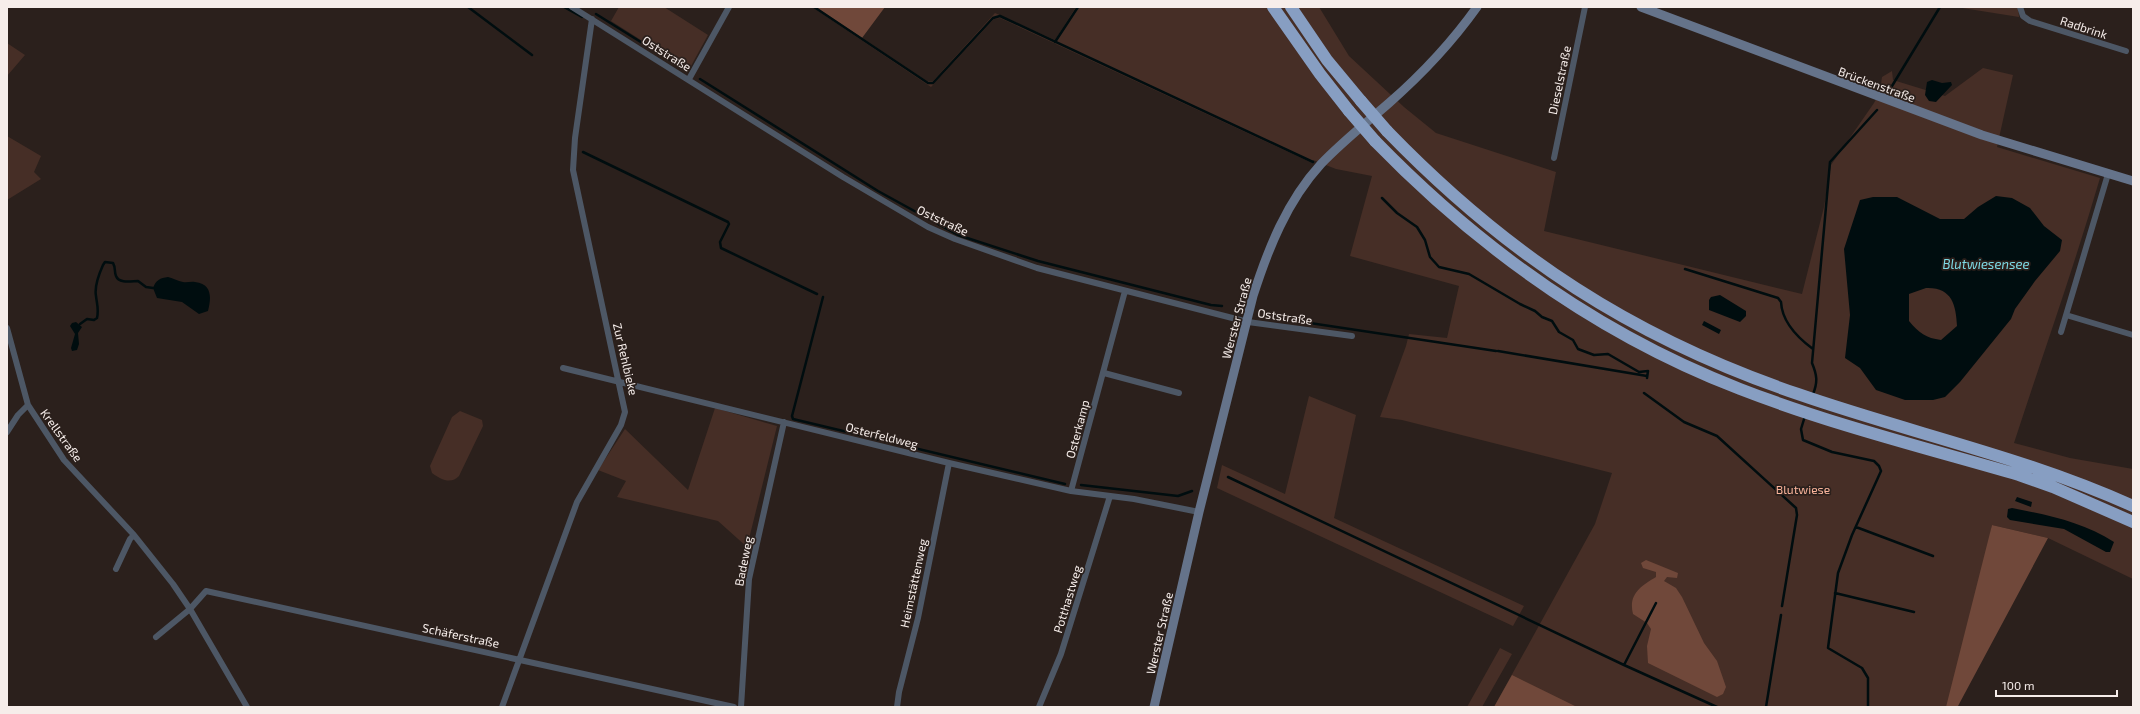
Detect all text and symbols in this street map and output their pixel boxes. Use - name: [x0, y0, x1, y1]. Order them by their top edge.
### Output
- street label: Radbrink: [2059, 13, 2109, 41]
- street label: Oststraße: [640, 32, 694, 74]
- street label: Dieselstraße: [1545, 44, 1573, 116]
- street label: Brückenstraße: [1837, 64, 1917, 104]
- street label: Oststraße: [915, 202, 971, 238]
- water label: Blutwiesensee: [1943, 256, 2029, 272]
- street label: Werster Straße: [1218, 276, 1254, 360]
- street label: Oststraße: [1257, 305, 1313, 327]
- street label: Zur Rehlbieke: [611, 321, 641, 397]
- street label: Osterkamp: [1062, 398, 1092, 460]
- street label: Krellstraße: [38, 406, 86, 464]
- street label: Osterfeldweg: [844, 419, 920, 451]
- park label: Blutwiese: [1776, 482, 1830, 496]
- street label: Badeweg: [731, 535, 755, 587]
- street label: Heimstättenweg: [897, 537, 929, 629]
- street label: Potthastweg: [1050, 563, 1084, 635]
- street label: Werster Straße: [1143, 591, 1175, 675]
- street label: Schäferstraße: [421, 620, 501, 650]
- scale bar: [1996, 672, 2117, 698]
- text: 100 m: [2002, 678, 2034, 692]

